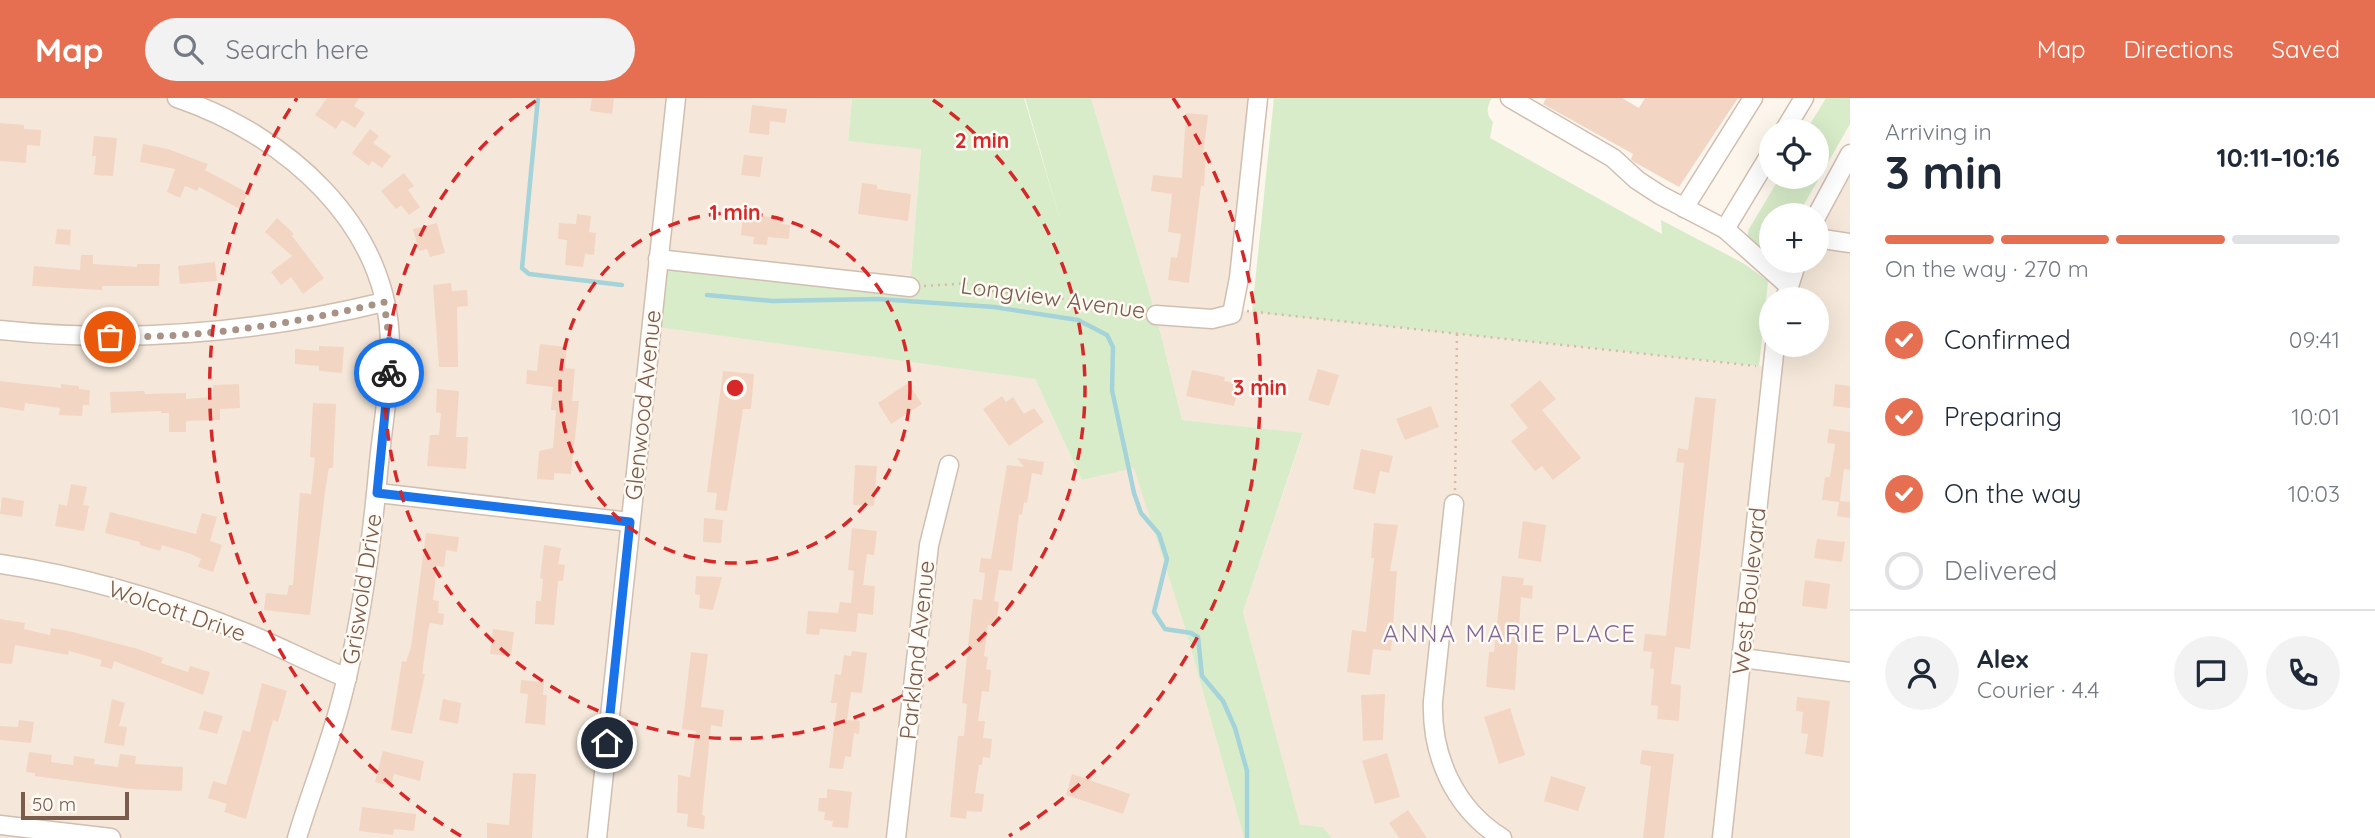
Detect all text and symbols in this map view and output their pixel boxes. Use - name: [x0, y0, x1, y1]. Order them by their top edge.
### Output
- search box: [145, 18, 635, 81]
- text: Map: [35, 29, 103, 70]
- icon: search: [169, 30, 207, 68]
- text: Search here: [225, 33, 369, 66]
- text: Map: [2037, 34, 2086, 64]
- text: Directions: [2124, 34, 2234, 64]
- text: Saved: [2272, 34, 2340, 64]
- text: Arriving in: [1885, 117, 1992, 146]
- map controls: [1759, 119, 1829, 357]
- button: locate: [1759, 119, 1829, 189]
- text: 2 min: [955, 127, 1009, 153]
- text: 10:11–10:16: [2217, 141, 2340, 174]
- text: 3 min: [1885, 143, 2003, 201]
- text: 1 min: [710, 199, 760, 225]
- button: +: [1759, 203, 1829, 273]
- text: On the way · 270 m: [1885, 254, 2089, 283]
- street label: Longview Avenue: [959, 270, 1147, 325]
- button: −: [1759, 287, 1829, 357]
- pin: [80, 307, 140, 367]
- street label: Glenwood Avenue: [618, 308, 667, 502]
- icon: bag: [91, 318, 129, 356]
- icon: check: [1885, 321, 1923, 359]
- text: Confirmed: [1944, 323, 2071, 356]
- text: 09:41: [2289, 325, 2340, 354]
- courier: [354, 338, 424, 408]
- icon: bike: [370, 354, 408, 392]
- text: 3 min: [1233, 374, 1287, 400]
- centre of rings: [723, 376, 747, 400]
- icon: check: [1885, 398, 1923, 436]
- text: Preparing: [1944, 400, 2062, 433]
- text: 10:01: [2291, 402, 2340, 431]
- icon: check: [1885, 475, 1923, 513]
- text: On the way: [1944, 477, 2082, 510]
- text: 10:03: [2288, 479, 2340, 508]
- street label: West Boulevard: [1725, 506, 1772, 676]
- street label: Griswold Drive: [335, 511, 388, 666]
- text: Delivered: [1944, 554, 2057, 587]
- street label: Parkland Avenue: [893, 559, 940, 741]
- street label: Wolcott Drive: [104, 573, 250, 648]
- district label: ANNA MARIE PLACE: [1383, 618, 1637, 648]
- button: person: [1885, 636, 1959, 710]
- button: chat: [2174, 636, 2248, 710]
- button: phone: [2266, 636, 2340, 710]
- text: Alex: [1977, 642, 2028, 675]
- text: Courier · 4.4: [1977, 675, 2099, 704]
- pin: [577, 713, 637, 773]
- icon: home: [588, 724, 626, 762]
- scale bar: [21, 789, 130, 821]
- text: 50 m: [32, 792, 76, 816]

